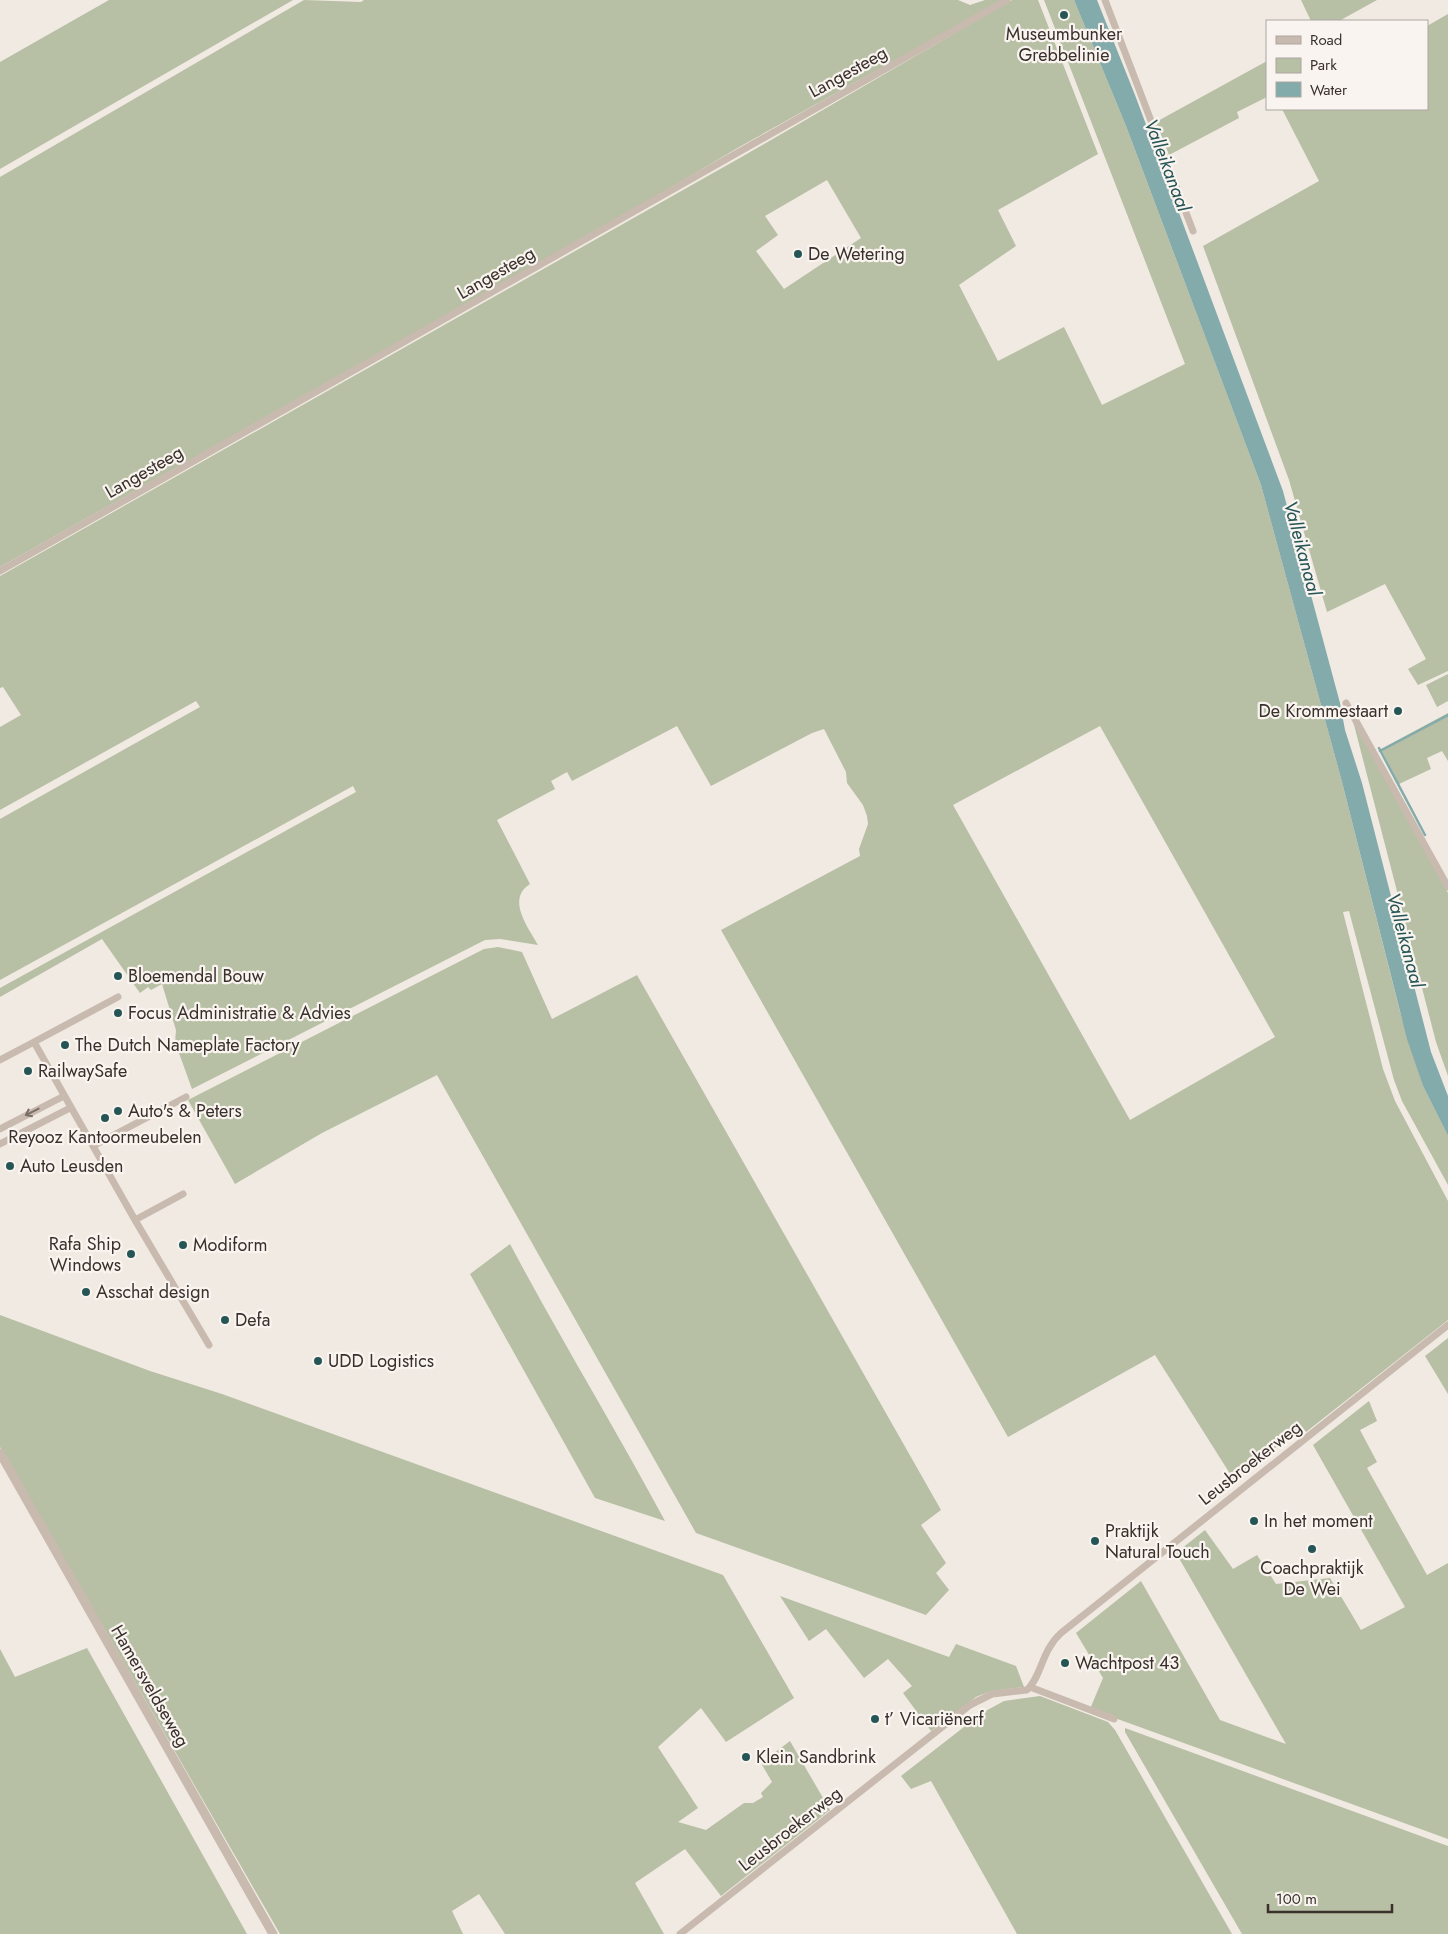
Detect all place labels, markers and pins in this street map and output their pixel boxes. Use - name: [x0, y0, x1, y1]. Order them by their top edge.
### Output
- marker: Museumbunker Grebbelinie: [1058, 9, 1070, 21]
- place label: Museumbunker Grebbelinie: [1006, 21, 1123, 68]
- place label: De Wetering: [808, 241, 905, 267]
- marker: De Wetering: [792, 248, 804, 260]
- place label: De Krommestaart: [1258, 698, 1389, 724]
- marker: De Krommestaart: [1392, 705, 1404, 717]
- place label: Bloemendal Bouw: [128, 963, 265, 989]
- marker: Bloemendal Bouw: [112, 970, 124, 982]
- place label: Focus Administratie & Advies: [128, 1000, 351, 1026]
- marker: Focus Administratie & Advies: [112, 1007, 124, 1019]
- place label: The Dutch Nameplate Factory: [75, 1032, 300, 1058]
- marker: The Dutch Nameplate Factory: [59, 1039, 71, 1051]
- place label: RailwaySafe: [38, 1058, 127, 1084]
- marker: RailwaySafe: [22, 1065, 34, 1077]
- place label: Auto's & Peters: [128, 1098, 242, 1124]
- marker: Auto's & Peters: [112, 1105, 124, 1117]
- marker: Reyooz Kantoormeubelen: [99, 1112, 111, 1124]
- place label: Reyooz Kantoormeubelen: [8, 1124, 202, 1150]
- place label: Auto Leusden: [20, 1153, 124, 1179]
- marker: Auto Leusden: [4, 1160, 16, 1172]
- place label: Rafa Ship Windows: [49, 1231, 121, 1278]
- place label: Modiform: [193, 1232, 268, 1258]
- marker: Modiform: [177, 1239, 189, 1251]
- marker: Rafa Ship Windows: [125, 1248, 137, 1260]
- place label: Asschat design: [96, 1279, 210, 1305]
- marker: Asschat design: [80, 1286, 92, 1298]
- place label: Defa: [235, 1307, 270, 1333]
- marker: Defa: [219, 1314, 231, 1326]
- place label: UDD Logistics: [328, 1348, 434, 1374]
- marker: UDD Logistics: [312, 1355, 324, 1367]
- place label: In het moment: [1264, 1508, 1373, 1534]
- marker: In het moment: [1248, 1515, 1260, 1527]
- place label: Praktijk Natural Touch: [1105, 1518, 1210, 1565]
- marker: Praktijk Natural Touch: [1089, 1535, 1101, 1547]
- marker: Coachpraktijk De Wei: [1306, 1543, 1318, 1555]
- place label: Coachpraktijk De Wei: [1260, 1555, 1364, 1602]
- place label: Wachtpost 43: [1075, 1650, 1180, 1676]
- marker: Wachtpost 43: [1059, 1657, 1071, 1669]
- place label: t’ Vicariënerf: [885, 1706, 985, 1732]
- marker: t’ Vicariënerf: [869, 1713, 881, 1725]
- place label: Klein Sandbrink: [756, 1744, 876, 1770]
- marker: Klein Sandbrink: [740, 1751, 752, 1763]

